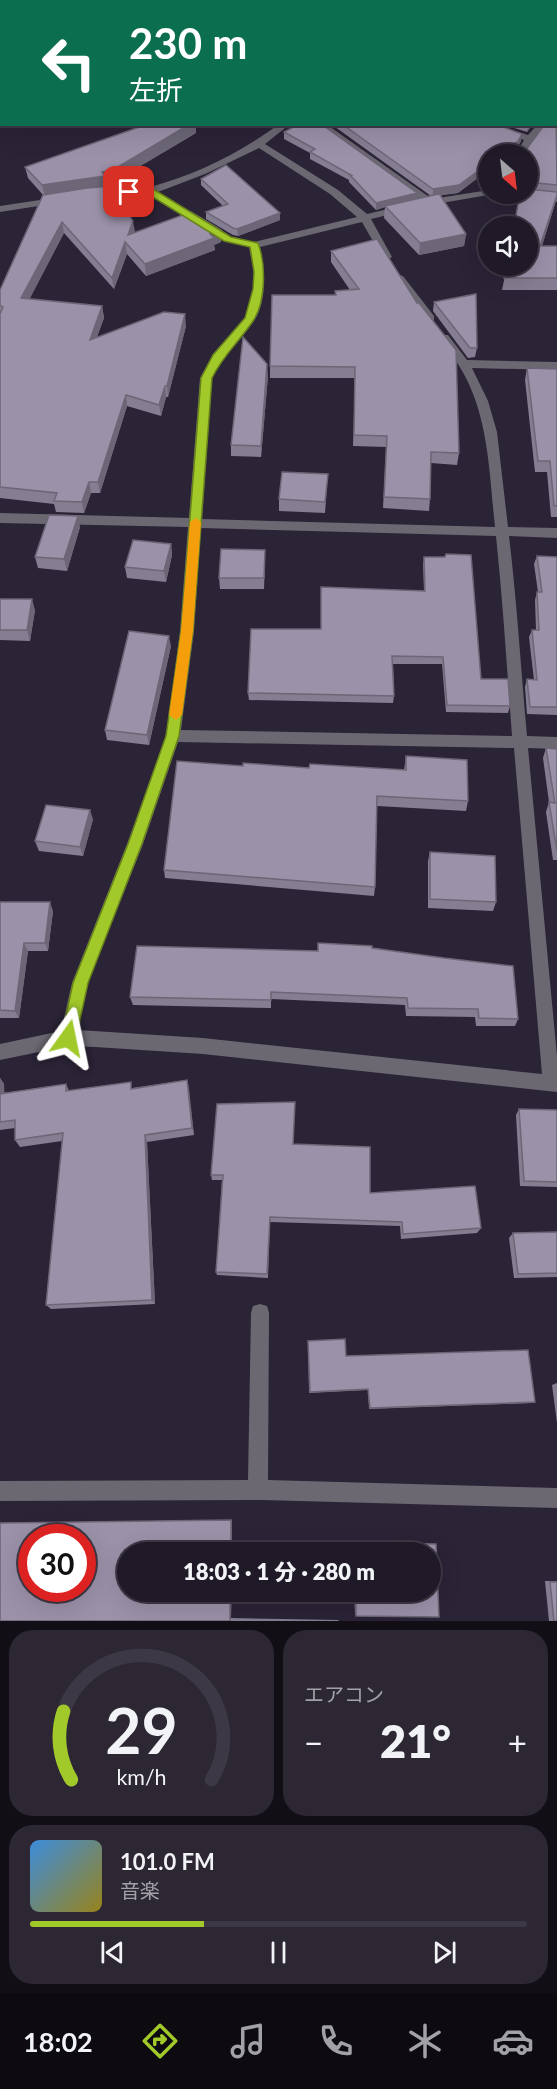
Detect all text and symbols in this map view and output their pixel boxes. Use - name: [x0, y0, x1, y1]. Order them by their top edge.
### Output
- text: 230 m: [129, 18, 247, 68]
- icon: left: [30, 24, 108, 102]
- text: 左折: [129, 73, 183, 106]
- north arrow: [478, 144, 538, 204]
- map controls: [478, 144, 538, 276]
- pin: [103, 166, 154, 217]
- icon: arrive: [112, 175, 145, 208]
- button: sound: [478, 216, 538, 276]
- position arrow: [36, 1006, 100, 1070]
- speed limit sign: 30: [18, 1524, 96, 1602]
- text: 18:03 · 1 分 · 280 m: [183, 1558, 375, 1585]
- text: エアコン: [304, 1682, 384, 1706]
- text: 29: [105, 1692, 178, 1767]
- text: 21°: [380, 1714, 451, 1768]
- text: −: [304, 1722, 323, 1762]
- text: +: [508, 1722, 527, 1762]
- text: km/h: [116, 1764, 167, 1790]
- text: 101.0 FM: [120, 1848, 215, 1875]
- text: 音楽: [120, 1878, 160, 1902]
- icon: previous: [96, 1936, 129, 1969]
- icon: pause: [262, 1936, 295, 1969]
- icon: next: [428, 1936, 461, 1969]
- icon: directions: [139, 2020, 181, 2062]
- icon: music: [227, 2020, 269, 2062]
- icon: phone: [315, 2020, 357, 2062]
- icon: climate: [404, 2020, 446, 2062]
- icon: car: [492, 2020, 534, 2062]
- text: 18:02: [23, 2025, 93, 2058]

